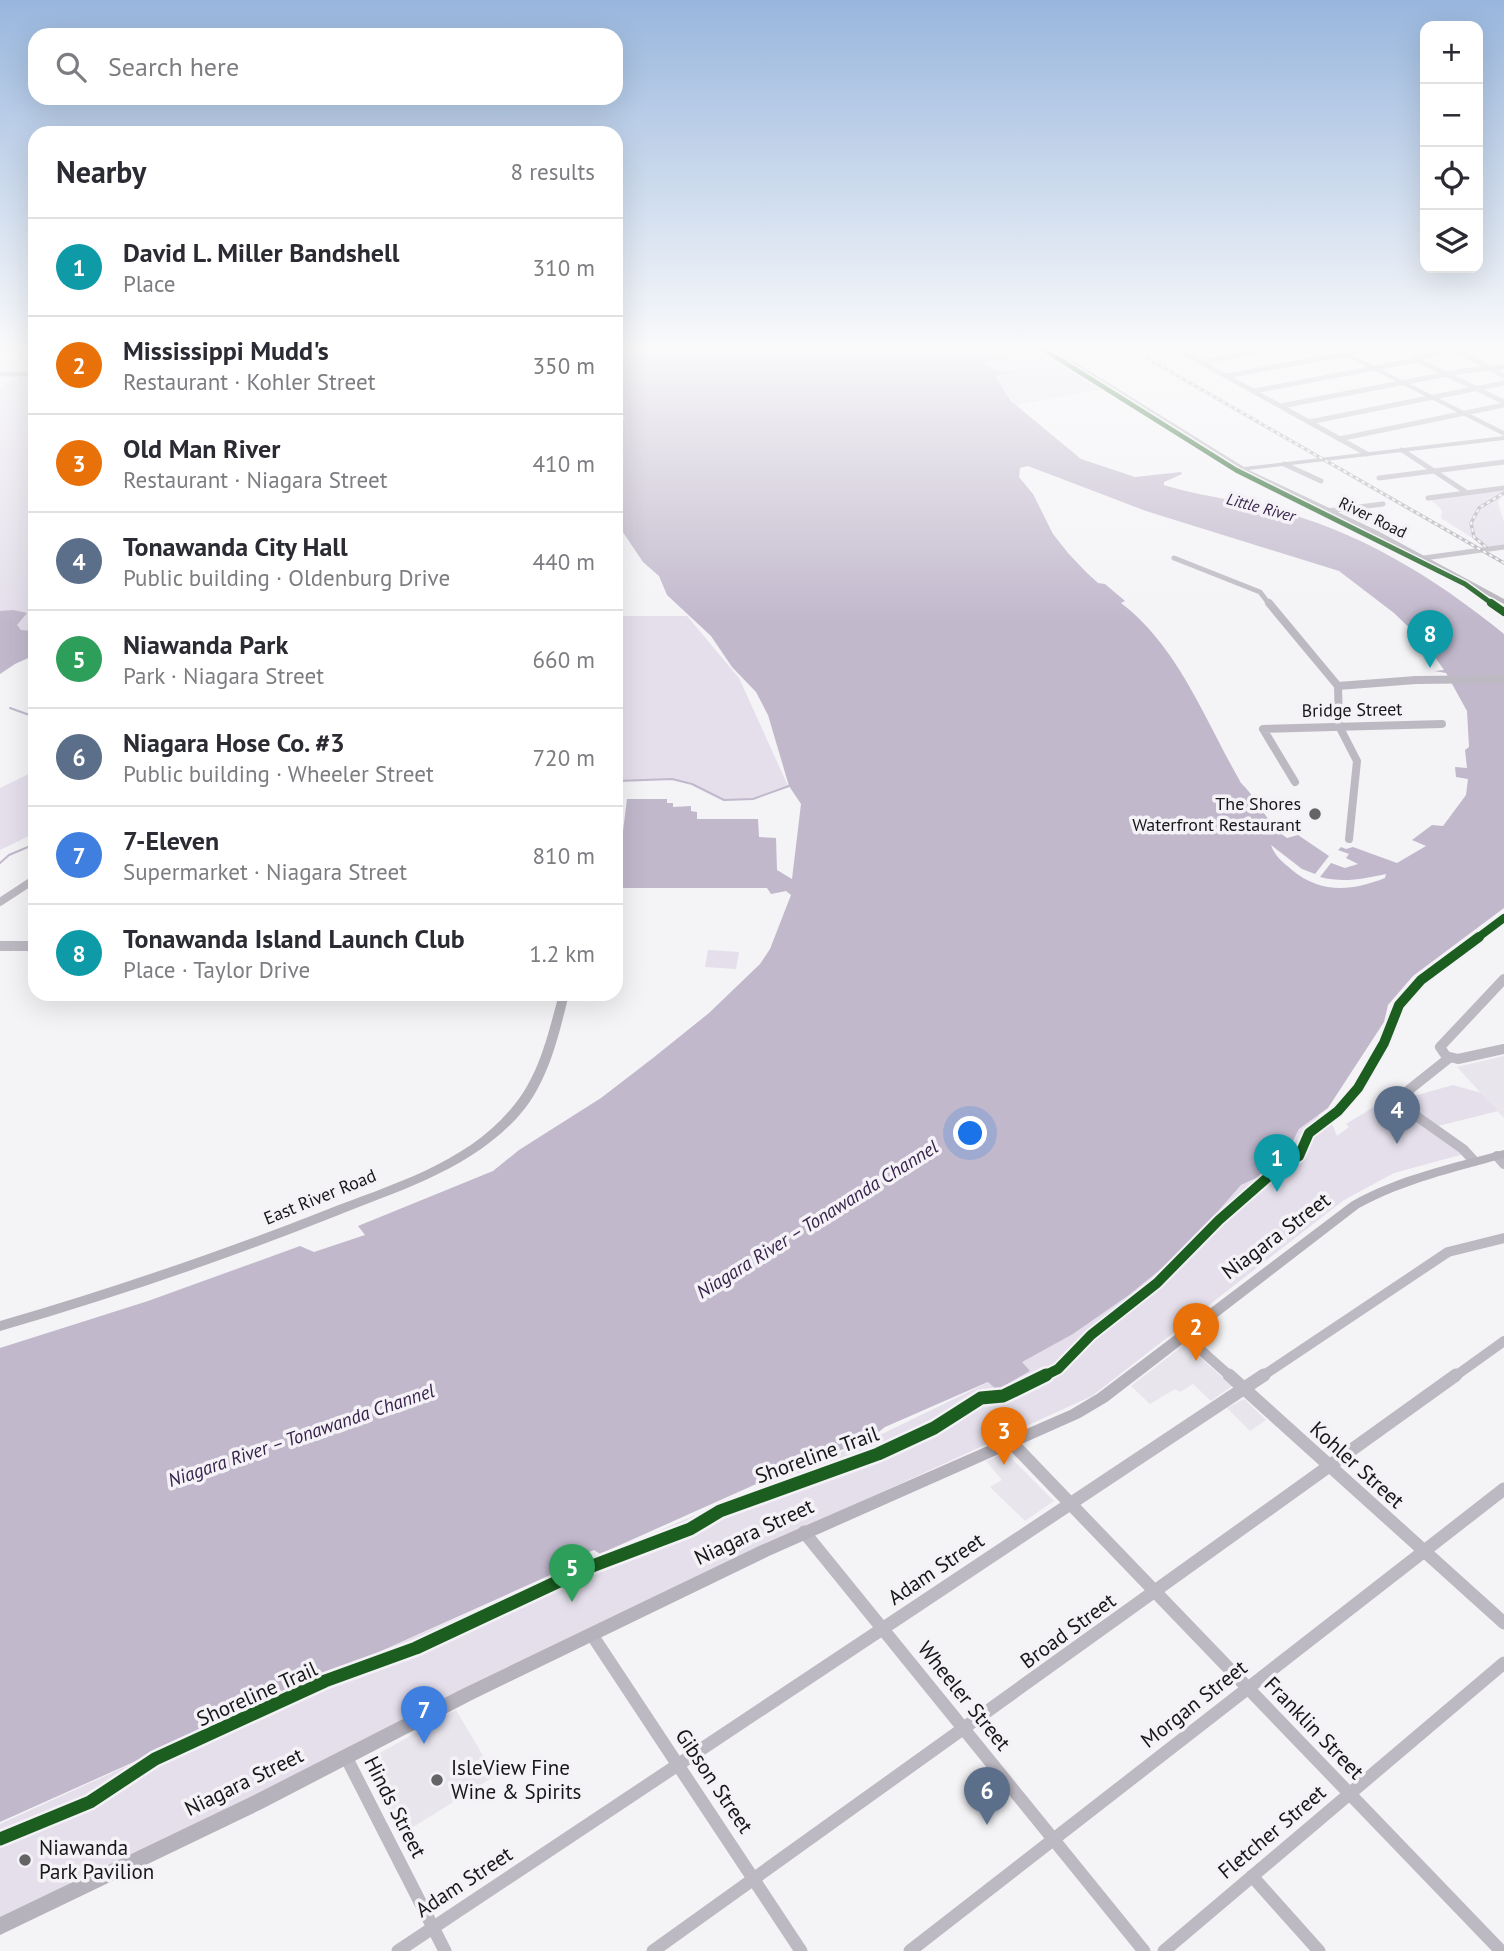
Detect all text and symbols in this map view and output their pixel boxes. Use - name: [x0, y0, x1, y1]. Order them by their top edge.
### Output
- map controls: [1420, 21, 1483, 273]
- button: +: [1420, 21, 1483, 84]
- search box: [28, 28, 623, 105]
- icon: search: [52, 48, 90, 86]
- text: Search here: [108, 50, 239, 83]
- button: −: [1420, 84, 1483, 147]
- button: locate: [1420, 147, 1483, 210]
- text: Nearby: [56, 152, 146, 191]
- text: 8 results: [511, 157, 595, 186]
- button: layers: [1420, 210, 1483, 273]
- text: David L. Miller Bandshell: [123, 236, 399, 269]
- text: 1: [72, 253, 86, 282]
- text: 310 m: [533, 253, 595, 282]
- text: Place: [123, 269, 176, 298]
- text: Mississippi Mudd's: [123, 334, 329, 367]
- text: 2: [72, 351, 86, 380]
- text: 350 m: [533, 351, 595, 380]
- text: Restaurant · Kohler Street: [123, 367, 376, 396]
- text: Old Man River: [123, 432, 280, 465]
- text: 3: [72, 449, 86, 478]
- text: 410 m: [533, 449, 595, 478]
- text: Restaurant · Niagara Street: [123, 465, 388, 494]
- water label: Little River: [1224, 488, 1299, 526]
- street label: River Road: [1336, 492, 1410, 542]
- text: Tonawanda City Hall: [123, 530, 348, 563]
- text: 4: [72, 547, 86, 576]
- text: 440 m: [533, 547, 595, 576]
- text: Public building · Oldenburg Drive: [123, 563, 450, 592]
- pin: 8: [1407, 610, 1453, 668]
- text: Niawanda Park: [123, 628, 288, 661]
- text: 5: [72, 645, 86, 674]
- text: 660 m: [533, 645, 595, 674]
- text: Park · Niagara Street: [123, 661, 324, 690]
- street label: Bridge Street: [1301, 697, 1403, 722]
- text: Niagara Hose Co. #3: [123, 726, 345, 759]
- text: 6: [72, 743, 86, 772]
- text: 720 m: [533, 743, 595, 772]
- text: Public building · Wheeler Street: [123, 759, 434, 788]
- place label: The Shores Waterfront Restaurant: [1132, 792, 1301, 836]
- marker: The Shores Waterfront Restaurant: [1307, 806, 1323, 822]
- text: 7-Eleven: [123, 824, 219, 857]
- text: 7: [72, 841, 86, 870]
- text: 810 m: [533, 841, 595, 870]
- text: Supermarket · Niagara Street: [123, 857, 407, 886]
- text: Tonawanda Island Launch Club: [123, 922, 465, 955]
- text: 8: [72, 939, 86, 968]
- text: 1.2 km: [529, 939, 595, 968]
- text: Place · Taylor Drive: [123, 955, 310, 984]
- pin: 4: [1374, 1086, 1420, 1144]
- your location: [953, 1116, 987, 1150]
- pin: 1: [1254, 1134, 1300, 1192]
- water label: Niagara River – Tonawanda Channel: [692, 1135, 942, 1303]
- street label: East River Road: [260, 1164, 379, 1230]
- street label: Niagara Street: [1216, 1186, 1335, 1285]
- pin: 2: [1173, 1303, 1219, 1361]
- water label: Niagara River – Tonawanda Channel: [165, 1378, 437, 1492]
- pin: 3: [981, 1407, 1027, 1465]
- street label: Kohler Street: [1305, 1415, 1410, 1514]
- street label: Shoreline Trail: [751, 1420, 882, 1489]
- street label: Niagara Street: [690, 1492, 818, 1571]
- street label: Adam Street: [882, 1527, 989, 1611]
- pin: 5: [549, 1544, 595, 1602]
- street label: Broad Street: [1015, 1587, 1121, 1674]
- street label: Wheeler Street: [912, 1635, 1017, 1756]
- street label: Morgan Street: [1135, 1654, 1252, 1753]
- street label: Shoreline Trail: [192, 1655, 321, 1732]
- street label: Franklin Street: [1259, 1671, 1370, 1785]
- pin: 7: [401, 1686, 447, 1744]
- street label: Gibson Street: [669, 1723, 759, 1838]
- street label: Niagara Street: [180, 1741, 308, 1822]
- street label: Hinds Street: [358, 1751, 433, 1862]
- place label: IsleView Fine Wine & Spirits: [451, 1754, 581, 1805]
- pin: 6: [964, 1767, 1010, 1825]
- marker: IsleView Fine Wine & Spirits: [429, 1772, 445, 1788]
- street label: Fletcher Street: [1212, 1779, 1331, 1885]
- place label: Niawanda Park Pavilion: [39, 1834, 154, 1885]
- street label: Adam Street: [410, 1840, 517, 1923]
- marker: Niawanda Park Pavilion: [17, 1852, 33, 1868]

